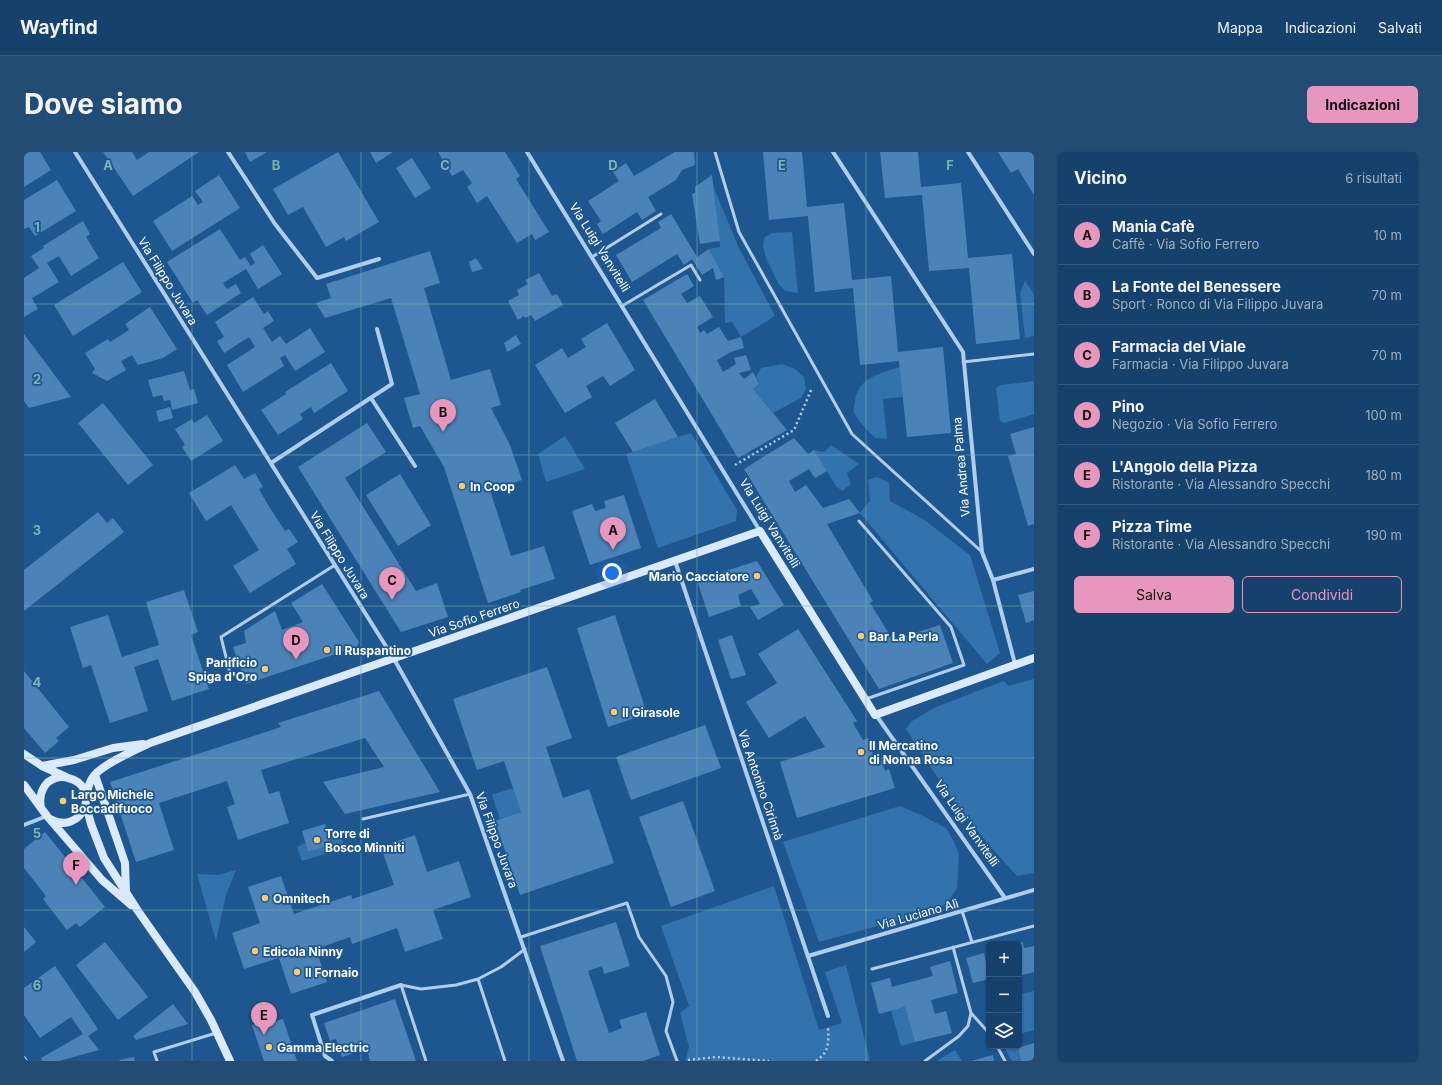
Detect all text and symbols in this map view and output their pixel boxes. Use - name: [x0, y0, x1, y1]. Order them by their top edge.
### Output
- text: Wayfind: [20, 16, 98, 39]
- text: Mappa: [1217, 19, 1263, 36]
- text: Indicazioni: [1285, 19, 1356, 36]
- text: Salvati: [1378, 19, 1422, 36]
- button: Indicazioni: [1307, 86, 1418, 123]
- text: Dove siamo: [24, 87, 183, 121]
- text: A: [103, 157, 113, 173]
- text: B: [272, 157, 281, 173]
- text: C: [440, 157, 450, 173]
- text: D: [608, 157, 618, 173]
- text: E: [778, 157, 786, 173]
- text: F: [946, 157, 954, 173]
- text: Vicino: [1074, 168, 1127, 188]
- text: 6 risultati: [1345, 170, 1402, 186]
- street label: Via Luigi Vanvitelli: [567, 200, 633, 294]
- text: Mania Cafè: [1112, 217, 1195, 236]
- text: 1: [34, 219, 40, 235]
- text: A: [1082, 227, 1092, 243]
- text: 10 m: [1373, 227, 1402, 243]
- street label: Via Filippo Juvara: [135, 234, 201, 328]
- text: Caffè · Via Sofio Ferrero: [1112, 236, 1259, 252]
- text: La Fonte del Benessere: [1112, 277, 1281, 296]
- text: B: [1083, 287, 1091, 303]
- text: 70 m: [1372, 287, 1402, 303]
- text: Sport · Ronco di Via Filippo Juvara: [1112, 296, 1323, 312]
- text: Farmacia del Viale: [1112, 337, 1246, 356]
- text: C: [1082, 347, 1092, 363]
- text: 70 m: [1372, 347, 1402, 363]
- text: Farmacia · Via Filippo Juvara: [1112, 356, 1289, 372]
- text: 2: [33, 371, 41, 387]
- text: Pino: [1112, 397, 1144, 416]
- pin: B: [430, 399, 456, 432]
- text: D: [1082, 407, 1092, 423]
- text: 100 m: [1365, 407, 1402, 423]
- street label: Via Andrea Palma: [949, 416, 973, 518]
- text: Negozio · Via Sofio Ferrero: [1112, 416, 1277, 432]
- text: L'Angolo della Pizza: [1112, 457, 1258, 476]
- text: E: [1083, 467, 1091, 483]
- text: 180 m: [1365, 467, 1402, 483]
- street label: Via Luigi Vanvitelli: [737, 476, 803, 570]
- text: Ristorante · Via Alessandro Specchi: [1112, 476, 1330, 492]
- place label: In Coop: [470, 479, 515, 494]
- marker: In Coop: [457, 481, 467, 491]
- street label: Via Filippo Juvara: [307, 508, 373, 602]
- pin: A: [600, 517, 626, 550]
- text: Pizza Time: [1112, 517, 1192, 536]
- text: 3: [33, 522, 41, 538]
- text: F: [1083, 527, 1091, 543]
- text: 190 m: [1365, 527, 1402, 543]
- text: Ristorante · Via Alessandro Specchi: [1112, 536, 1330, 552]
- your location: [602, 563, 622, 583]
- pin: C: [379, 567, 405, 600]
- place label: Mario Cacciatore: [649, 569, 749, 584]
- marker: Mario Cacciatore: [752, 571, 762, 581]
- button: Salva: [1074, 576, 1234, 613]
- button: Condividi: [1242, 576, 1402, 613]
- street label: Via Sofio Ferrero: [427, 595, 521, 641]
- pin: D: [283, 627, 309, 660]
- place label: Bar La Perla: [869, 629, 938, 644]
- marker: Bar La Perla: [856, 631, 866, 641]
- place label: Il Ruspantino: [335, 643, 411, 658]
- marker: Il Ruspantino: [322, 645, 332, 655]
- place label: Panificio Spiga d'Oro: [188, 655, 257, 684]
- marker: Panificio Spiga d'Oro: [260, 664, 270, 674]
- text: 4: [33, 674, 42, 690]
- place label: Il Girasole: [622, 705, 680, 720]
- marker: Il Girasole: [609, 707, 619, 717]
- street label: Via Antonino Cirinnà: [735, 728, 787, 842]
- place label: Il Mercatino di Nonna Rosa: [869, 738, 953, 767]
- marker: Il Mercatino di Nonna Rosa: [856, 747, 866, 757]
- street label: Via Luigi Vanvitelli: [932, 777, 1003, 869]
- place label: Largo Michele Boccadifuoco: [71, 787, 154, 816]
- street label: Via Filippo Juvara: [473, 790, 521, 890]
- marker: Largo Michele Boccadifuoco: [58, 796, 68, 806]
- text: 5: [33, 825, 41, 841]
- place label: Torre di Bosco Minniti: [325, 826, 405, 855]
- marker: Torre di Bosco Minniti: [312, 835, 322, 845]
- pin: F: [63, 852, 89, 885]
- place label: Omnitech: [273, 891, 330, 906]
- marker: Omnitech: [260, 893, 270, 903]
- street label: Via Luciano Alì: [876, 895, 960, 933]
- map controls: [986, 941, 1022, 1049]
- button: +: [986, 941, 1022, 977]
- place label: Edicola Ninny: [263, 944, 344, 959]
- marker: Edicola Ninny: [250, 946, 260, 956]
- place label: Il Fornaio: [305, 965, 359, 980]
- marker: Il Fornaio: [292, 967, 302, 977]
- text: 6: [33, 977, 41, 993]
- button: −: [986, 977, 1022, 1013]
- pin: E: [251, 1002, 277, 1035]
- button: layers: [986, 1013, 1022, 1049]
- place label: Gamma Electric: [277, 1040, 369, 1055]
- marker: Gamma Electric: [264, 1042, 274, 1052]

